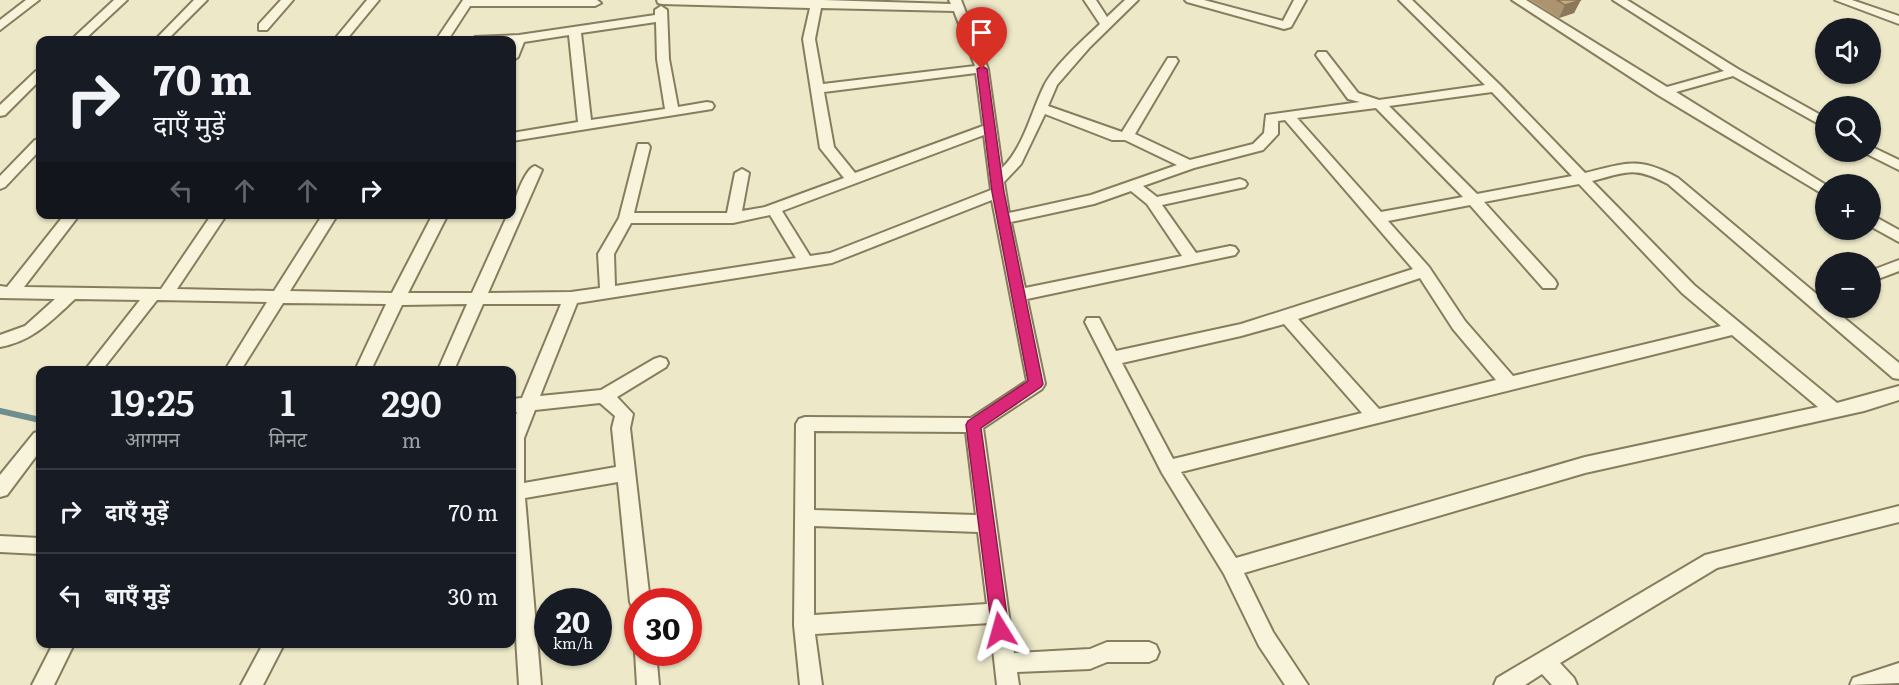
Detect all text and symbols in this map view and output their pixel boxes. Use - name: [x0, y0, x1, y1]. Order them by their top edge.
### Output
- pin: [956, 7, 1007, 69]
- icon: arrive: [965, 16, 998, 49]
- map controls: [1815, 18, 1881, 318]
- button: sound: [1815, 18, 1881, 84]
- text: 70 m: [153, 46, 252, 108]
- icon: right: [54, 60, 132, 138]
- button: search: [1815, 96, 1881, 162]
- text: दाएँ मुड़ें: [153, 103, 225, 143]
- icon: left: [165, 174, 198, 207]
- icon: ahead: [228, 174, 261, 207]
- icon: ahead: [291, 174, 324, 207]
- icon: right: [354, 174, 387, 207]
- button: +: [1815, 174, 1881, 240]
- button: −: [1815, 252, 1881, 318]
- text: 19:25: [110, 374, 195, 427]
- text: 1: [281, 374, 295, 427]
- text: 290: [381, 375, 442, 428]
- text: आगमन: [125, 423, 180, 453]
- text: मिनट: [269, 423, 307, 453]
- text: m: [402, 424, 421, 454]
- text: दाएँ मुड़ें: [105, 494, 168, 527]
- icon: right: [54, 495, 87, 528]
- text: 70 m: [448, 495, 498, 528]
- text: बाएँ मुड़ें: [105, 578, 170, 611]
- icon: left: [54, 579, 87, 612]
- text: 30 m: [448, 579, 498, 612]
- speed limit sign: 30: [624, 588, 702, 666]
- text: 20: [556, 598, 590, 642]
- position arrow: [968, 598, 1032, 662]
- text: km/h: [553, 631, 593, 654]

